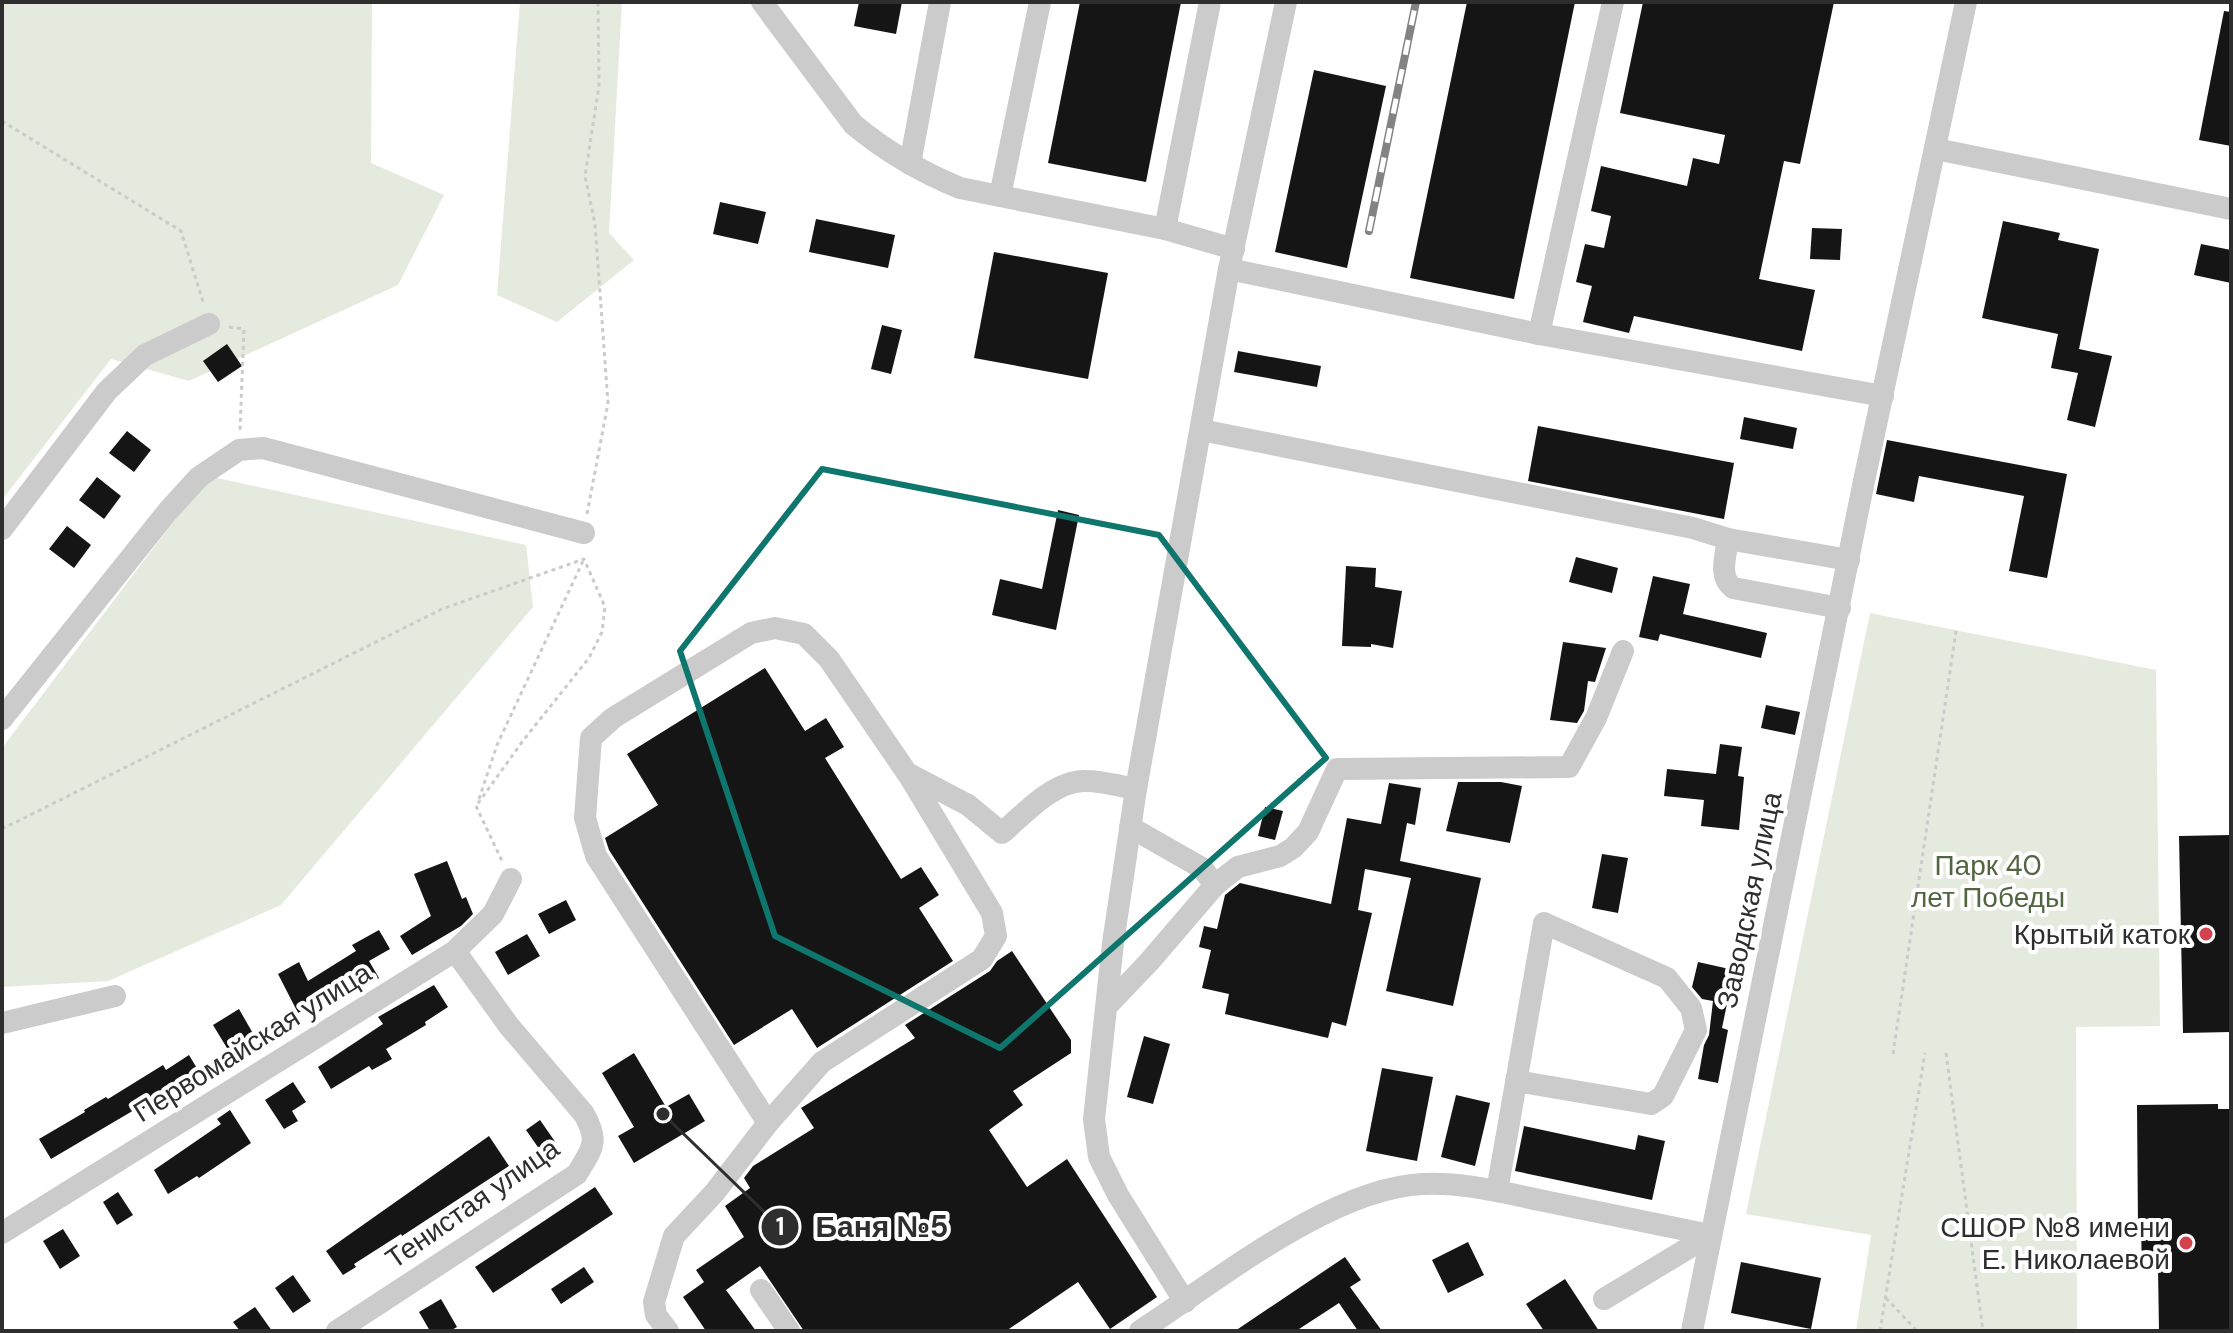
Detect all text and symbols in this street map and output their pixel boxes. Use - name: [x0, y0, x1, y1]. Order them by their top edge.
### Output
- street label: Заводская улица: [1708, 788, 1791, 1012]
- park label: Парк 40 лет Победы: [1911, 847, 2065, 916]
- place label: Крытый каток: [2014, 916, 2191, 953]
- marker: Крытый каток: [2197, 925, 2215, 943]
- street label: Первомайская улица: [126, 954, 379, 1131]
- street label: Тенистая улица: [378, 1130, 567, 1277]
- callout: Баня №5: [760, 1200, 965, 1254]
- text: Баня №5: [815, 1207, 949, 1246]
- place label: СШОР №8 имени Е. Николаевой: [1940, 1209, 2170, 1278]
- text: 1: [776, 1211, 784, 1242]
- marker: СШОР №8 имени Е. Николаевой: [2177, 1234, 2195, 1252]

